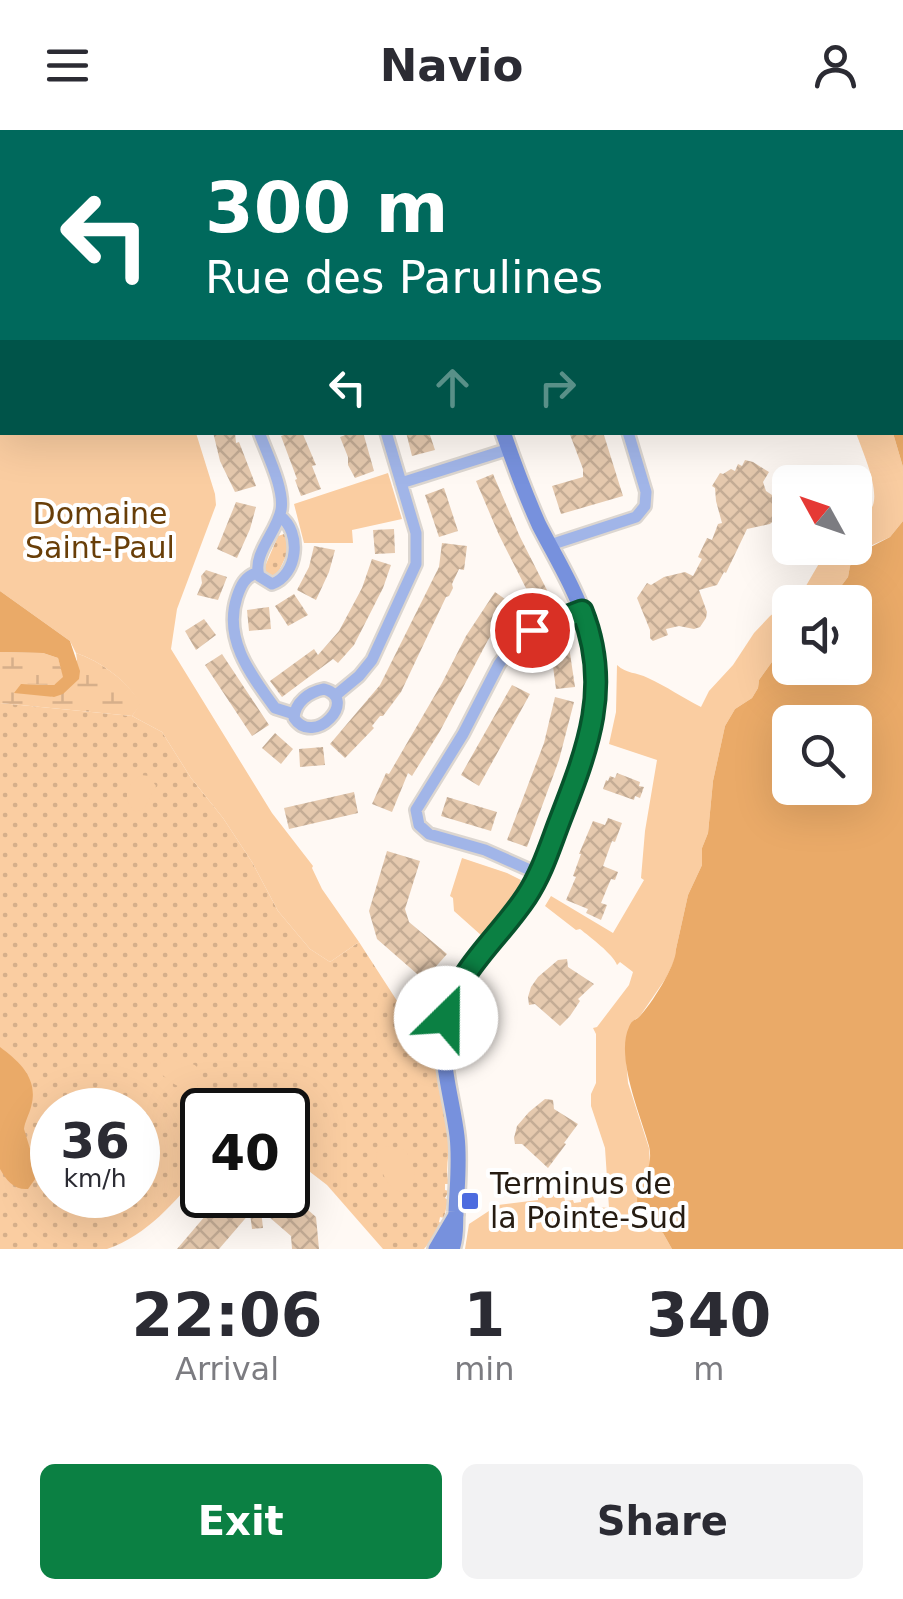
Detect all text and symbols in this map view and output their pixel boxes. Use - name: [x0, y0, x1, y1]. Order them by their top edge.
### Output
- icon: menu: [40, 38, 95, 93]
- icon: person: [808, 38, 863, 93]
- text: Navio: [380, 39, 523, 92]
- text: 300 m: [205, 167, 448, 249]
- icon: left: [40, 170, 170, 300]
- text: Rue des Parulines: [205, 251, 603, 304]
- icon: left: [320, 360, 375, 415]
- icon: ahead: [425, 360, 480, 415]
- icon: right: [530, 360, 585, 415]
- north arrow: [772, 465, 872, 565]
- map controls: [772, 465, 872, 805]
- park label: Domaine Saint-Paul: [25, 496, 175, 565]
- button: sound: [772, 585, 872, 685]
- pin: [490, 588, 575, 673]
- icon: arrive: [505, 603, 560, 658]
- button: search: [772, 705, 872, 805]
- position arrow: [394, 966, 498, 1070]
- speed limit sign: 40: [180, 1088, 310, 1218]
- text: 36: [60, 1112, 130, 1170]
- text: km/h: [63, 1164, 127, 1193]
- place label: Terminus de la Pointe-Sud: [489, 1166, 687, 1235]
- marker: Terminus de la Pointe-Sud: [459, 1190, 481, 1212]
- text: 22:06: [132, 1280, 323, 1350]
- text: 1: [463, 1280, 505, 1350]
- text: 340: [646, 1280, 771, 1350]
- text: Arrival: [175, 1350, 279, 1388]
- text: min: [454, 1350, 515, 1388]
- text: m: [693, 1350, 724, 1388]
- button: Exit: [40, 1464, 442, 1579]
- button: Share: [462, 1464, 863, 1579]

